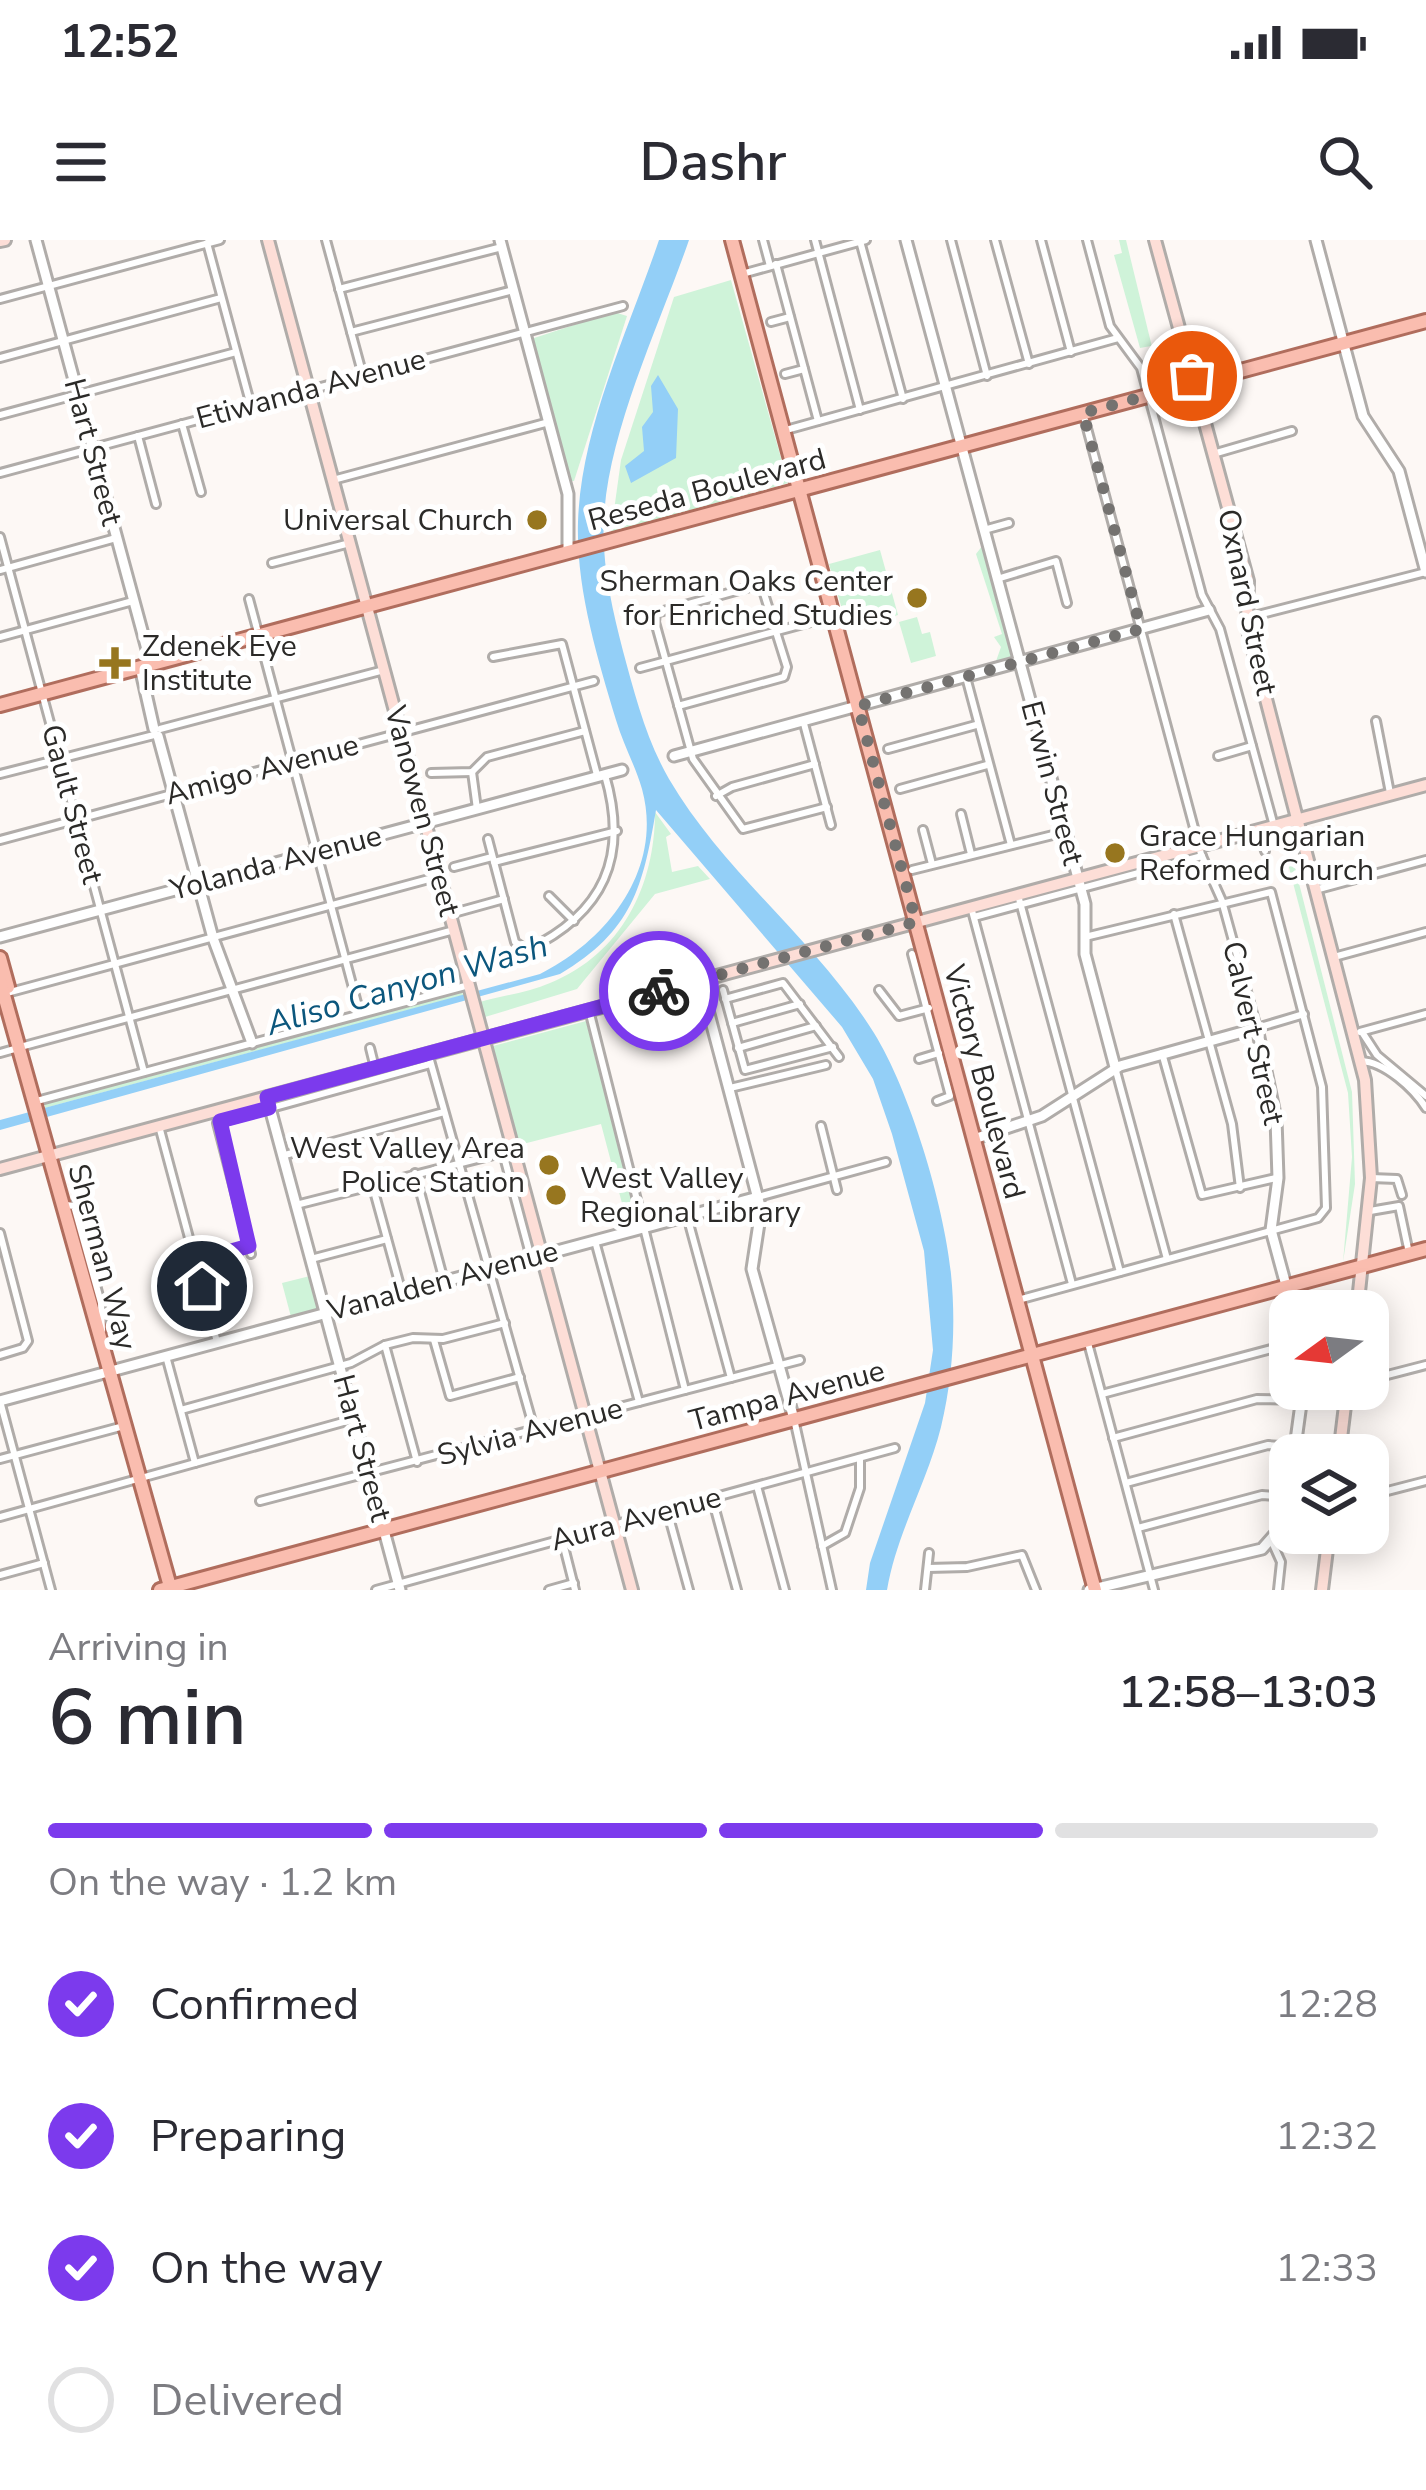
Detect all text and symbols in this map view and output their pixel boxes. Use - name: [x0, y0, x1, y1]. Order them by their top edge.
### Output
- text: 12:52: [60, 12, 179, 73]
- text: Dashr: [640, 125, 786, 199]
- icon: menu: [48, 129, 114, 195]
- icon: search: [1312, 129, 1378, 195]
- pin: [1141, 325, 1243, 427]
- street label: Etiwanda Avenue: [192, 339, 430, 439]
- icon: bag: [1159, 343, 1225, 409]
- street label: Hart Street: [54, 374, 132, 530]
- street label: Reseda Boulevard: [584, 439, 830, 541]
- place label: Universal Church: [283, 500, 513, 541]
- street label: Oxnard Street: [1207, 505, 1287, 699]
- marker: Universal Church: [524, 507, 550, 533]
- place label: Sherman Oaks Center for Enriched Studies: [600, 561, 893, 636]
- marker: Sherman Oaks Center for Enriched Studies: [904, 585, 930, 611]
- place label: Zdenek Eye Institute: [142, 626, 297, 701]
- marker: Zdenek Eye Institute: [99, 647, 131, 679]
- street label: Erwin Street: [1010, 697, 1094, 870]
- street label: Vanowen Street: [374, 700, 470, 921]
- street label: Gault Street: [31, 720, 113, 889]
- street label: Amigo Avenue: [161, 725, 363, 815]
- street label: Yolanda Avenue: [165, 815, 386, 911]
- place label: Grace Hungarian Reformed Church: [1139, 816, 1374, 891]
- marker: Grace Hungarian Reformed Church: [1102, 840, 1128, 866]
- water label: Aliso Canyon Wash: [260, 923, 553, 1047]
- courier: [599, 931, 719, 1051]
- street label: Calvert Street: [1212, 937, 1294, 1129]
- icon: bike: [626, 958, 692, 1024]
- street label: Victory Boulevard: [933, 959, 1035, 1204]
- place label: West Valley Area Police Station: [290, 1128, 525, 1203]
- marker: West Valley Area Police Station: [536, 1152, 562, 1178]
- place label: West Valley Regional Library: [580, 1158, 801, 1233]
- street label: Sherman Way: [57, 1159, 147, 1355]
- marker: West Valley Regional Library: [543, 1182, 569, 1208]
- street label: Vanalden Avenue: [322, 1231, 563, 1332]
- pin: [151, 1235, 253, 1337]
- icon: home: [169, 1253, 235, 1319]
- north arrow: [1269, 1290, 1389, 1410]
- map controls: [1269, 1290, 1389, 1554]
- street label: Tampa Avenue: [685, 1350, 889, 1442]
- street label: Hart Street: [323, 1370, 401, 1526]
- street label: Sylvia Avenue: [433, 1388, 627, 1476]
- button: layers: [1269, 1434, 1389, 1554]
- street label: Aura Avenue: [546, 1477, 726, 1561]
- text: Arriving in: [48, 1621, 229, 1674]
- text: 12:58–13:03: [1118, 1662, 1378, 1723]
- text: 6 min: [48, 1665, 247, 1772]
- text: On the way · 1.2 km: [48, 1856, 397, 1909]
- icon: check: [48, 1971, 114, 2037]
- text: Confirmed: [150, 1974, 359, 2035]
- text: 12:28: [1276, 1978, 1378, 2031]
- icon: check: [48, 2103, 114, 2169]
- text: Preparing: [150, 2106, 346, 2167]
- text: 12:32: [1276, 2110, 1378, 2163]
- icon: check: [48, 2235, 114, 2301]
- text: On the way: [150, 2238, 383, 2299]
- text: 12:33: [1276, 2242, 1378, 2295]
- text: Delivered: [150, 2370, 344, 2431]

